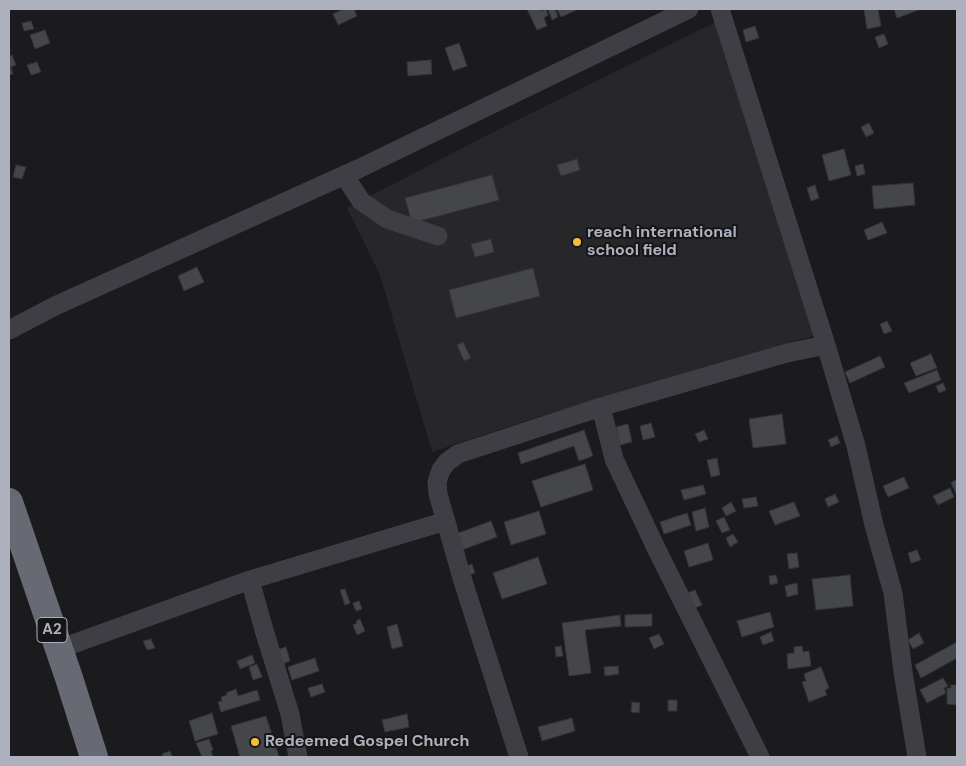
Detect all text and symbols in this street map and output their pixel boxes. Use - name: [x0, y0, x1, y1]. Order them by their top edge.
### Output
- place label: reach international school field: [587, 223, 737, 261]
- marker: reach international school field: [571, 236, 583, 248]
- road number: A2: [37, 618, 67, 642]
- place label: Redeemed Gospel Church: [265, 732, 469, 752]
- marker: Redeemed Gospel Church: [249, 736, 261, 748]

